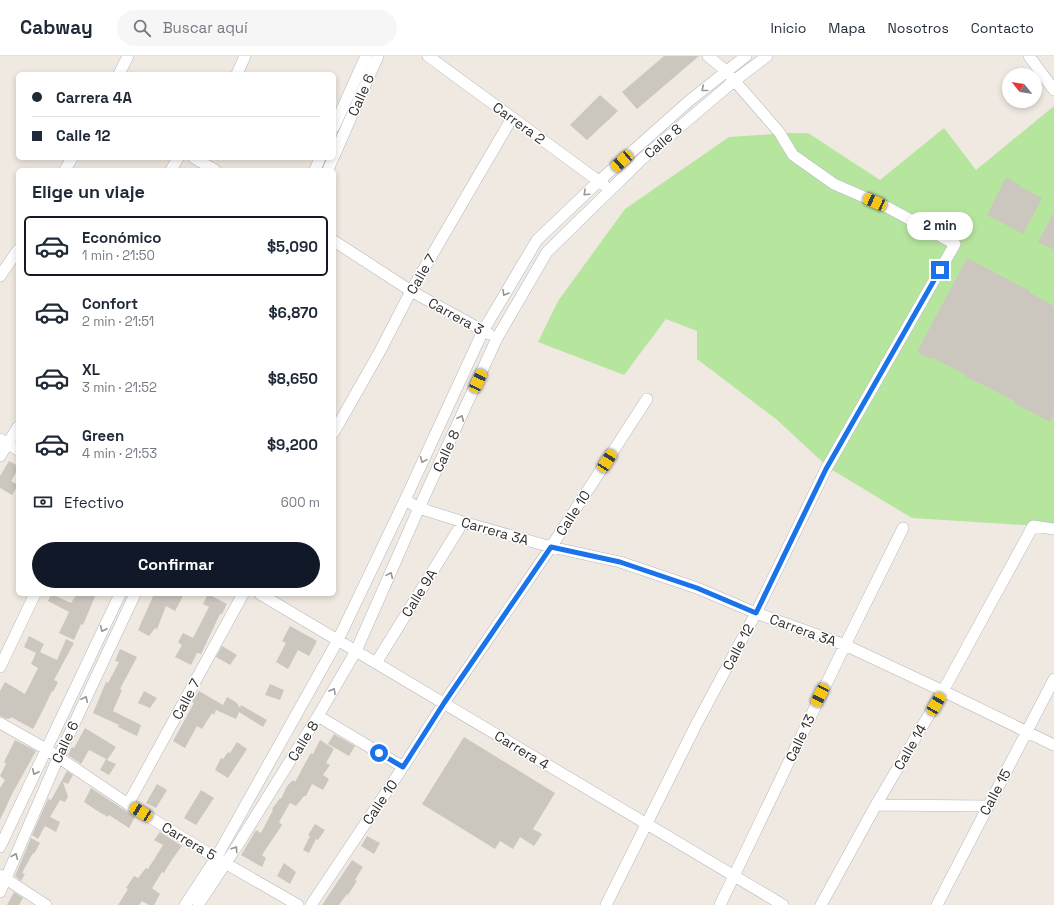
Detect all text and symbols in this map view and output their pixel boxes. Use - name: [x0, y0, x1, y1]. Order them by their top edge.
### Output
- search box: [117, 10, 397, 46]
- text: Cabway: [20, 15, 93, 40]
- icon: search: [131, 17, 153, 39]
- text: Buscar aquí: [163, 18, 248, 37]
- text: Inicio: [770, 19, 806, 37]
- text: Mapa: [828, 19, 866, 37]
- text: Nosotros: [888, 19, 949, 37]
- text: Contacto: [971, 19, 1034, 37]
- north arrow: [1002, 68, 1042, 108]
- map controls: [1002, 68, 1042, 108]
- street label: Calle 6: [344, 71, 378, 119]
- one-way arrow: [702, 84, 709, 91]
- text: Carrera 4A: [56, 88, 132, 107]
- street label: Carrera 2: [489, 98, 549, 148]
- street label: Calle 8: [640, 119, 686, 162]
- text: Calle 12: [56, 126, 110, 145]
- car: [609, 149, 635, 173]
- text: Elige un viaje: [32, 180, 145, 203]
- one-way arrow: [583, 189, 591, 196]
- car: [862, 192, 888, 212]
- callout: 2 min: [907, 212, 973, 240]
- text: 2 min: [923, 217, 957, 234]
- icon: car: [34, 228, 70, 264]
- text: Económico: [82, 228, 161, 247]
- text: $5,090: [267, 237, 318, 256]
- text: 1 min · 21:50: [82, 247, 155, 264]
- street label: Calle 7: [402, 250, 440, 297]
- route end: [931, 261, 949, 279]
- one-way arrow: [502, 289, 510, 296]
- street label: Carrera 3: [425, 293, 487, 339]
- icon: car: [34, 294, 70, 330]
- text: Confort: [82, 294, 138, 313]
- text: $6,870: [268, 303, 318, 322]
- text: 2 min · 21:51: [82, 313, 154, 330]
- icon: car: [34, 360, 70, 396]
- text: XL: [82, 360, 100, 379]
- car: [467, 368, 489, 394]
- text: $8,650: [268, 369, 318, 388]
- text: 3 min · 21:52: [82, 379, 157, 396]
- one-way arrow: [456, 415, 464, 422]
- icon: car: [34, 426, 70, 462]
- text: Green: [82, 426, 124, 445]
- street label: Calle 8: [428, 427, 464, 475]
- text: $9,200: [267, 435, 318, 454]
- text: 4 min · 21:53: [82, 445, 157, 462]
- car: [595, 448, 619, 474]
- one-way arrow: [420, 456, 428, 464]
- street label: Calle 10: [552, 487, 594, 539]
- icon: cash: [32, 491, 54, 513]
- text: Efectivo: [64, 493, 124, 512]
- text: 600 m: [281, 494, 320, 511]
- street label: Carrera 3A: [459, 513, 531, 549]
- button: Confirmar: [32, 542, 320, 588]
- street label: Calle 9A: [397, 566, 441, 620]
- one-way arrow: [385, 571, 393, 579]
- street label: Carrera 3A: [767, 610, 839, 650]
- street label: Calle 12: [718, 621, 758, 673]
- one-way arrow: [100, 625, 108, 633]
- street label: Calle 7: [168, 675, 204, 723]
- car: [809, 682, 831, 708]
- one-way arrow: [328, 688, 335, 695]
- car: [925, 691, 947, 717]
- one-way arrow: [80, 696, 88, 704]
- street label: Calle 13: [781, 711, 819, 765]
- street label: Calle 8: [284, 717, 323, 765]
- street label: Calle 6: [47, 718, 83, 766]
- street label: Calle 14: [890, 720, 931, 773]
- street label: Carrera 4: [491, 727, 553, 774]
- route start: [370, 744, 388, 762]
- street label: Calle 15: [975, 766, 1015, 818]
- one-way arrow: [32, 768, 40, 775]
- street label: Calle 10: [358, 776, 402, 828]
- car: [128, 801, 154, 823]
- street label: Carrera 5: [158, 818, 220, 864]
- one-way arrow: [230, 846, 238, 853]
- one-way arrow: [11, 853, 19, 860]

